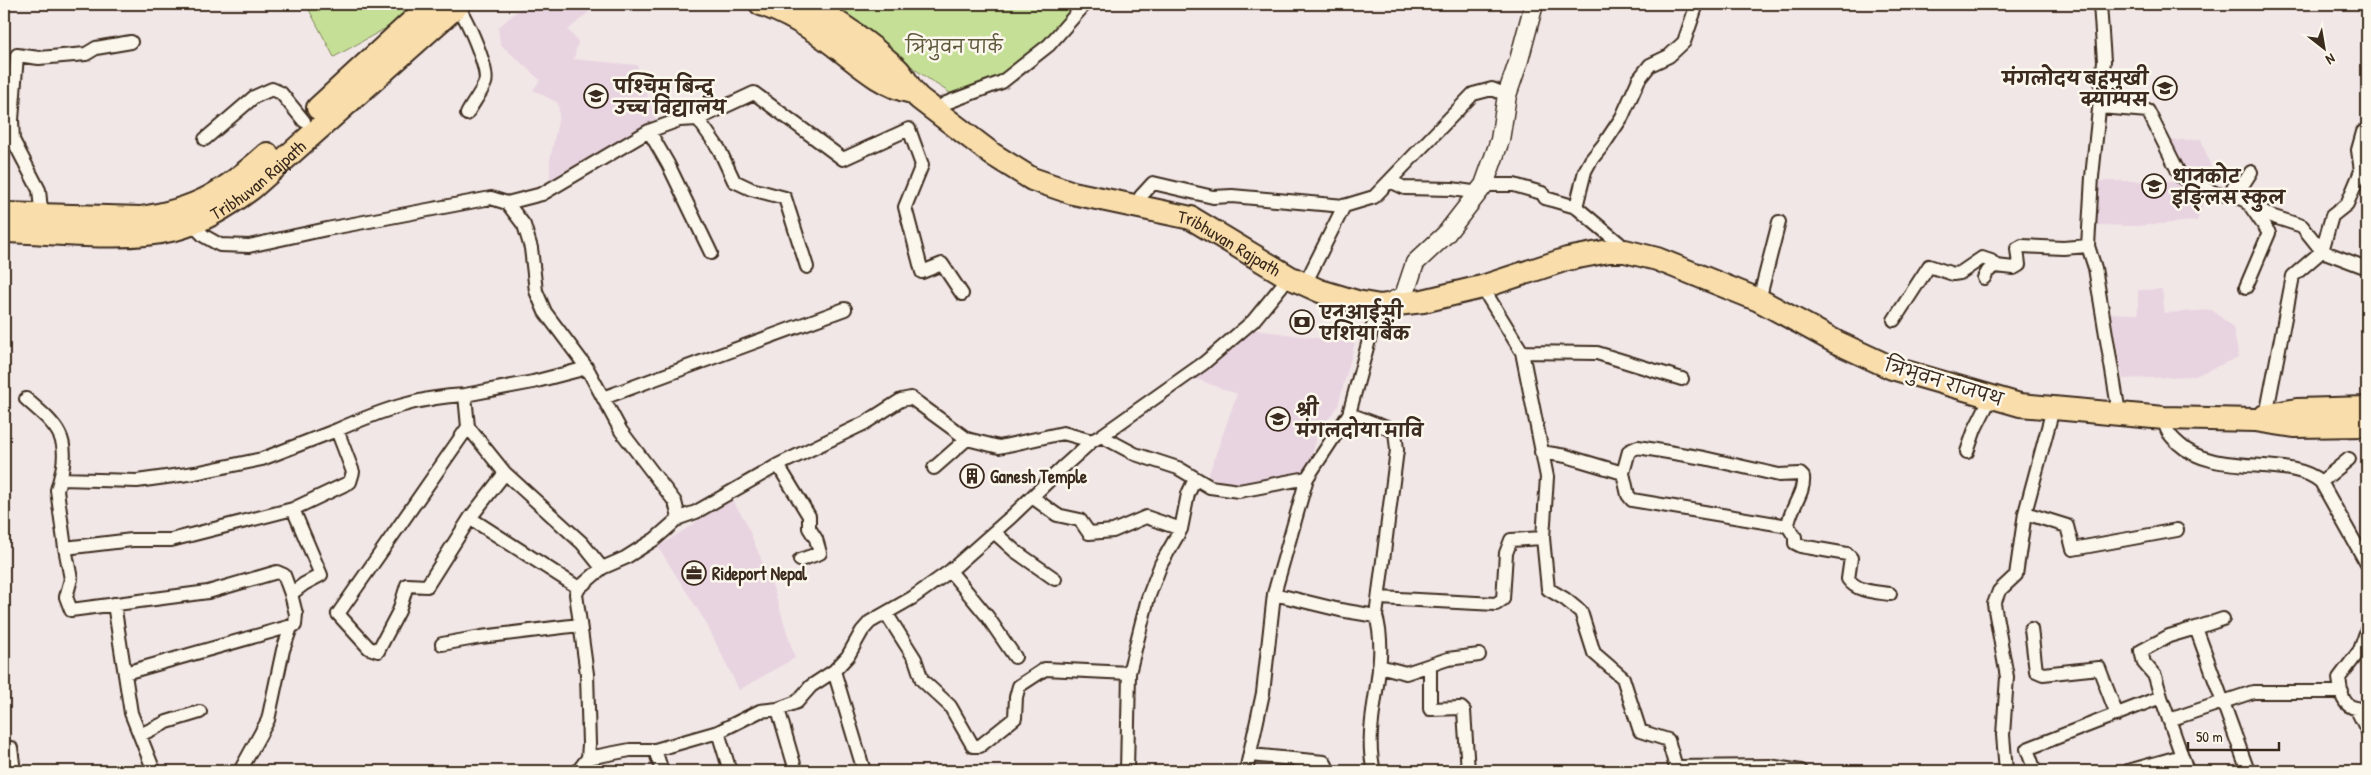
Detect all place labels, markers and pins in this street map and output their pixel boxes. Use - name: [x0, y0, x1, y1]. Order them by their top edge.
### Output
- place label: मंगलोदय बहुमुखी क्याम्पस: [2000, 64, 2150, 112]
- place label: पश्चिम बिन्दु उच्च विद्यालय: [612, 72, 728, 120]
- school or university icon: मंगलोदय बहुमुखी क्याम्पस: [2152, 75, 2178, 101]
- school or university icon: पश्चिम बिन्दु उच्च विद्यालय: [583, 83, 609, 109]
- place label: थानकोट इङ्लिस स्कुल: [2170, 162, 2287, 212]
- school or university icon: थानकोट इङ्लिस स्कुल: [2141, 173, 2167, 199]
- place label: एनआईसी एशिया बैंक: [1318, 298, 1411, 346]
- bank icon: एनआईसी एशिया बैंक: [1289, 309, 1315, 335]
- place label: श्री मंगलदोया मावि: [1294, 395, 1425, 443]
- school or university icon: श्री मंगलदोया मावि: [1265, 406, 1291, 432]
- building icon: Ganesh Temple: [959, 463, 985, 489]
- place label: Ganesh Temple: [990, 464, 1088, 490]
- office icon: Rideport Nepal: [681, 560, 707, 586]
- place label: Rideport Nepal: [712, 561, 808, 587]

